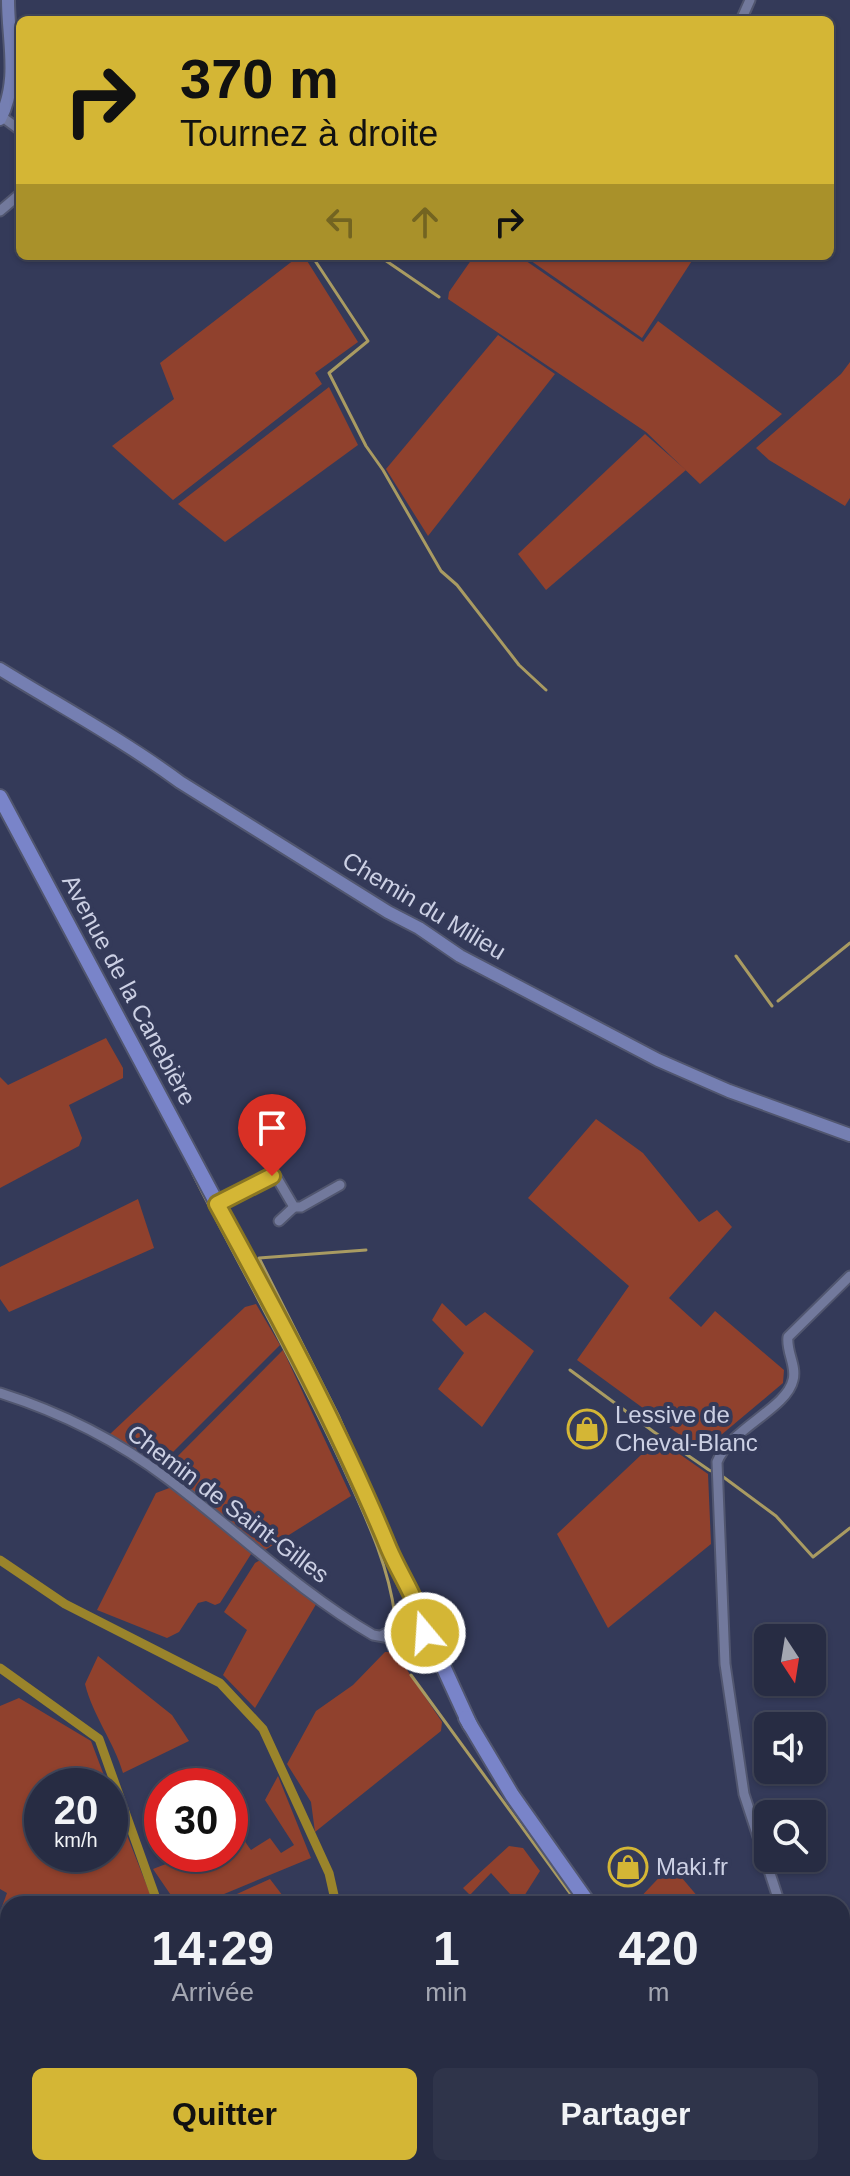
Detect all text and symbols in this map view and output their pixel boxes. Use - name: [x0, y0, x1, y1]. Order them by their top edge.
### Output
- text: 370 m: [180, 47, 339, 110]
- icon: right: [48, 48, 152, 152]
- text: Tournez à droite: [180, 113, 438, 154]
- icon: left: [319, 200, 363, 244]
- icon: ahead: [403, 200, 447, 244]
- icon: right: [487, 200, 531, 244]
- street label: Chemin du Milieu: [338, 846, 511, 965]
- street label: Avenue de la Canebière: [57, 870, 202, 1110]
- pin: [238, 1094, 306, 1176]
- icon: arrive: [250, 1106, 294, 1150]
- place label: Lessive de Cheval-Blanc: [615, 1401, 758, 1456]
- shop icon: Lessive de Cheval-Blanc: [566, 1408, 608, 1450]
- street label: Chemin de Saint-Gilles: [122, 1419, 334, 1588]
- position arrow: [383, 1591, 467, 1675]
- north arrow: [754, 1624, 826, 1696]
- map controls: [754, 1624, 826, 1872]
- button: sound: [754, 1712, 826, 1784]
- speed limit sign: 30: [144, 1768, 248, 1872]
- text: 20: [54, 1788, 98, 1832]
- button: search: [754, 1800, 826, 1872]
- text: km/h: [54, 1829, 98, 1851]
- shop icon: Maki.fr: [607, 1846, 649, 1888]
- place label: Maki.fr: [656, 1853, 728, 1880]
- text: 14:29: [151, 1922, 274, 1975]
- text: 1: [433, 1922, 460, 1975]
- text: 420: [619, 1922, 699, 1975]
- text: Arrivée: [172, 1977, 254, 2007]
- text: min: [425, 1977, 467, 2007]
- text: m: [648, 1977, 669, 2007]
- button: Quitter: [32, 2068, 417, 2160]
- button: Partager: [433, 2068, 818, 2160]

